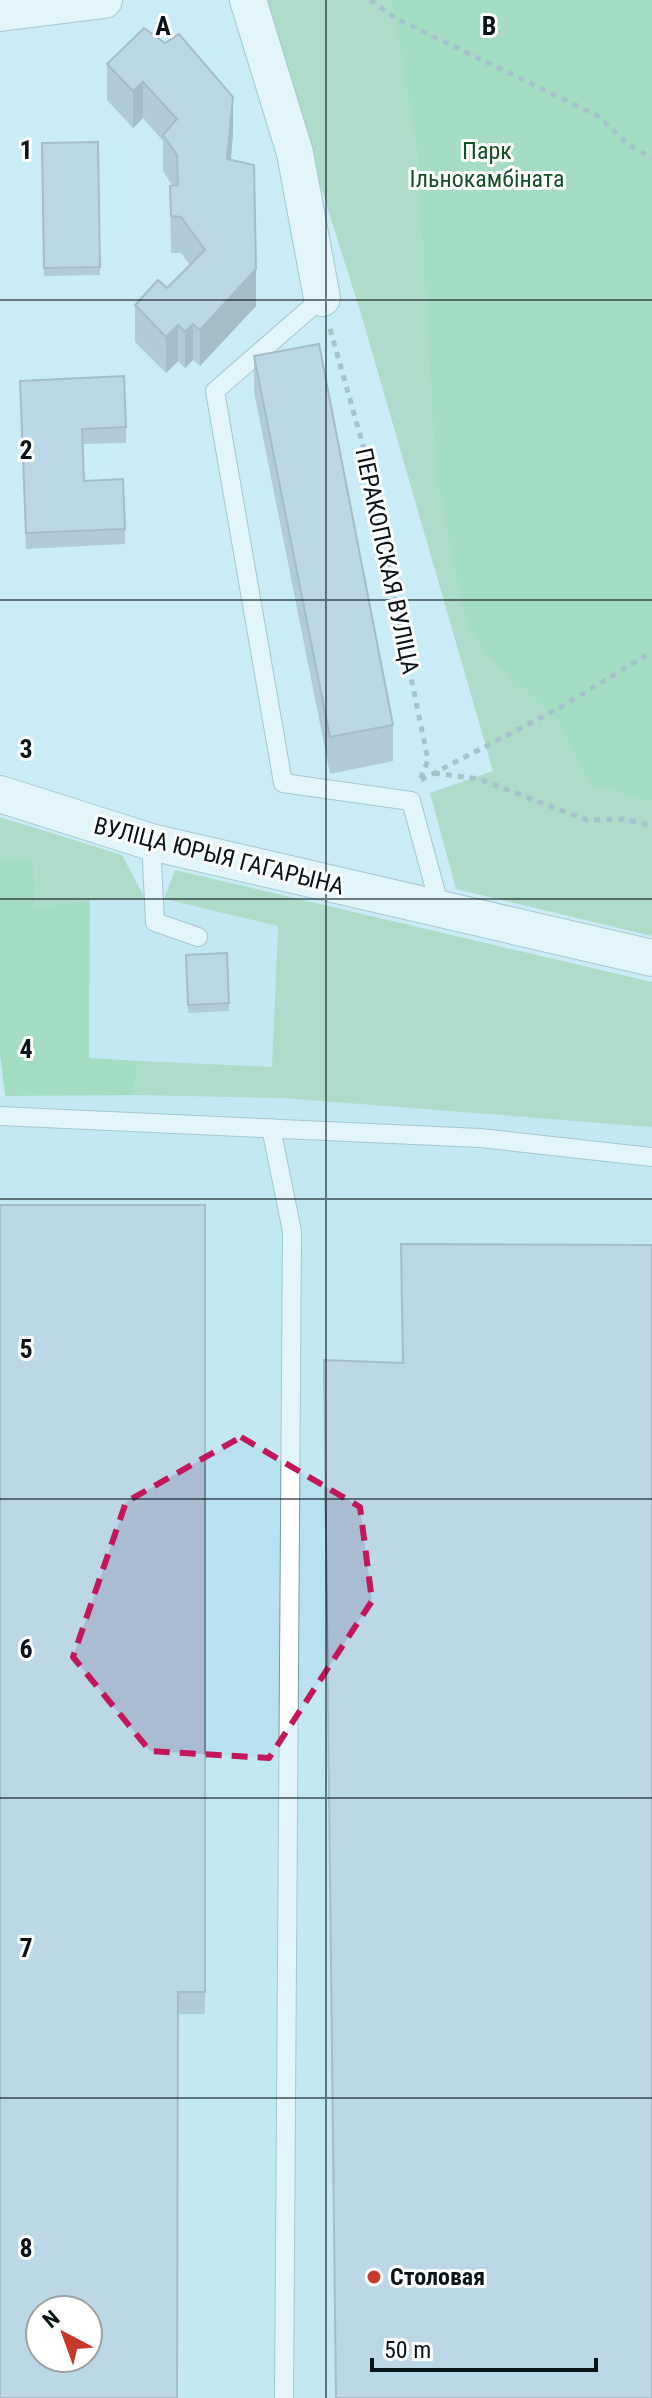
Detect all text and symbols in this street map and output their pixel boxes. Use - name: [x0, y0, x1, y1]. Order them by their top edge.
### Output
- text: A: [155, 11, 171, 41]
- text: B: [482, 11, 496, 41]
- text: 1: [19, 135, 33, 165]
- park label: Парк Ільнокамбіната: [410, 137, 564, 193]
- text: 2: [19, 435, 33, 465]
- street label: ПЕРАКОПСКАЯ ВУЛІЦА: [349, 445, 425, 677]
- text: 3: [19, 734, 33, 764]
- street label: ВУЛІЦА ЮРЫЯ ГАГАРЫНА: [91, 811, 347, 901]
- text: 4: [19, 1034, 33, 1064]
- text: 5: [19, 1334, 33, 1364]
- text: 6: [19, 1634, 33, 1664]
- text: 7: [19, 1933, 33, 1963]
- text: 8: [19, 2233, 33, 2263]
- place label: Столовая: [390, 2263, 485, 2291]
- marker: Столовая: [365, 2268, 383, 2286]
- north arrow: [24, 2294, 104, 2374]
- text: N: [38, 2305, 64, 2333]
- scale bar: [372, 2322, 596, 2372]
- text: 50 m: [384, 2336, 431, 2364]

